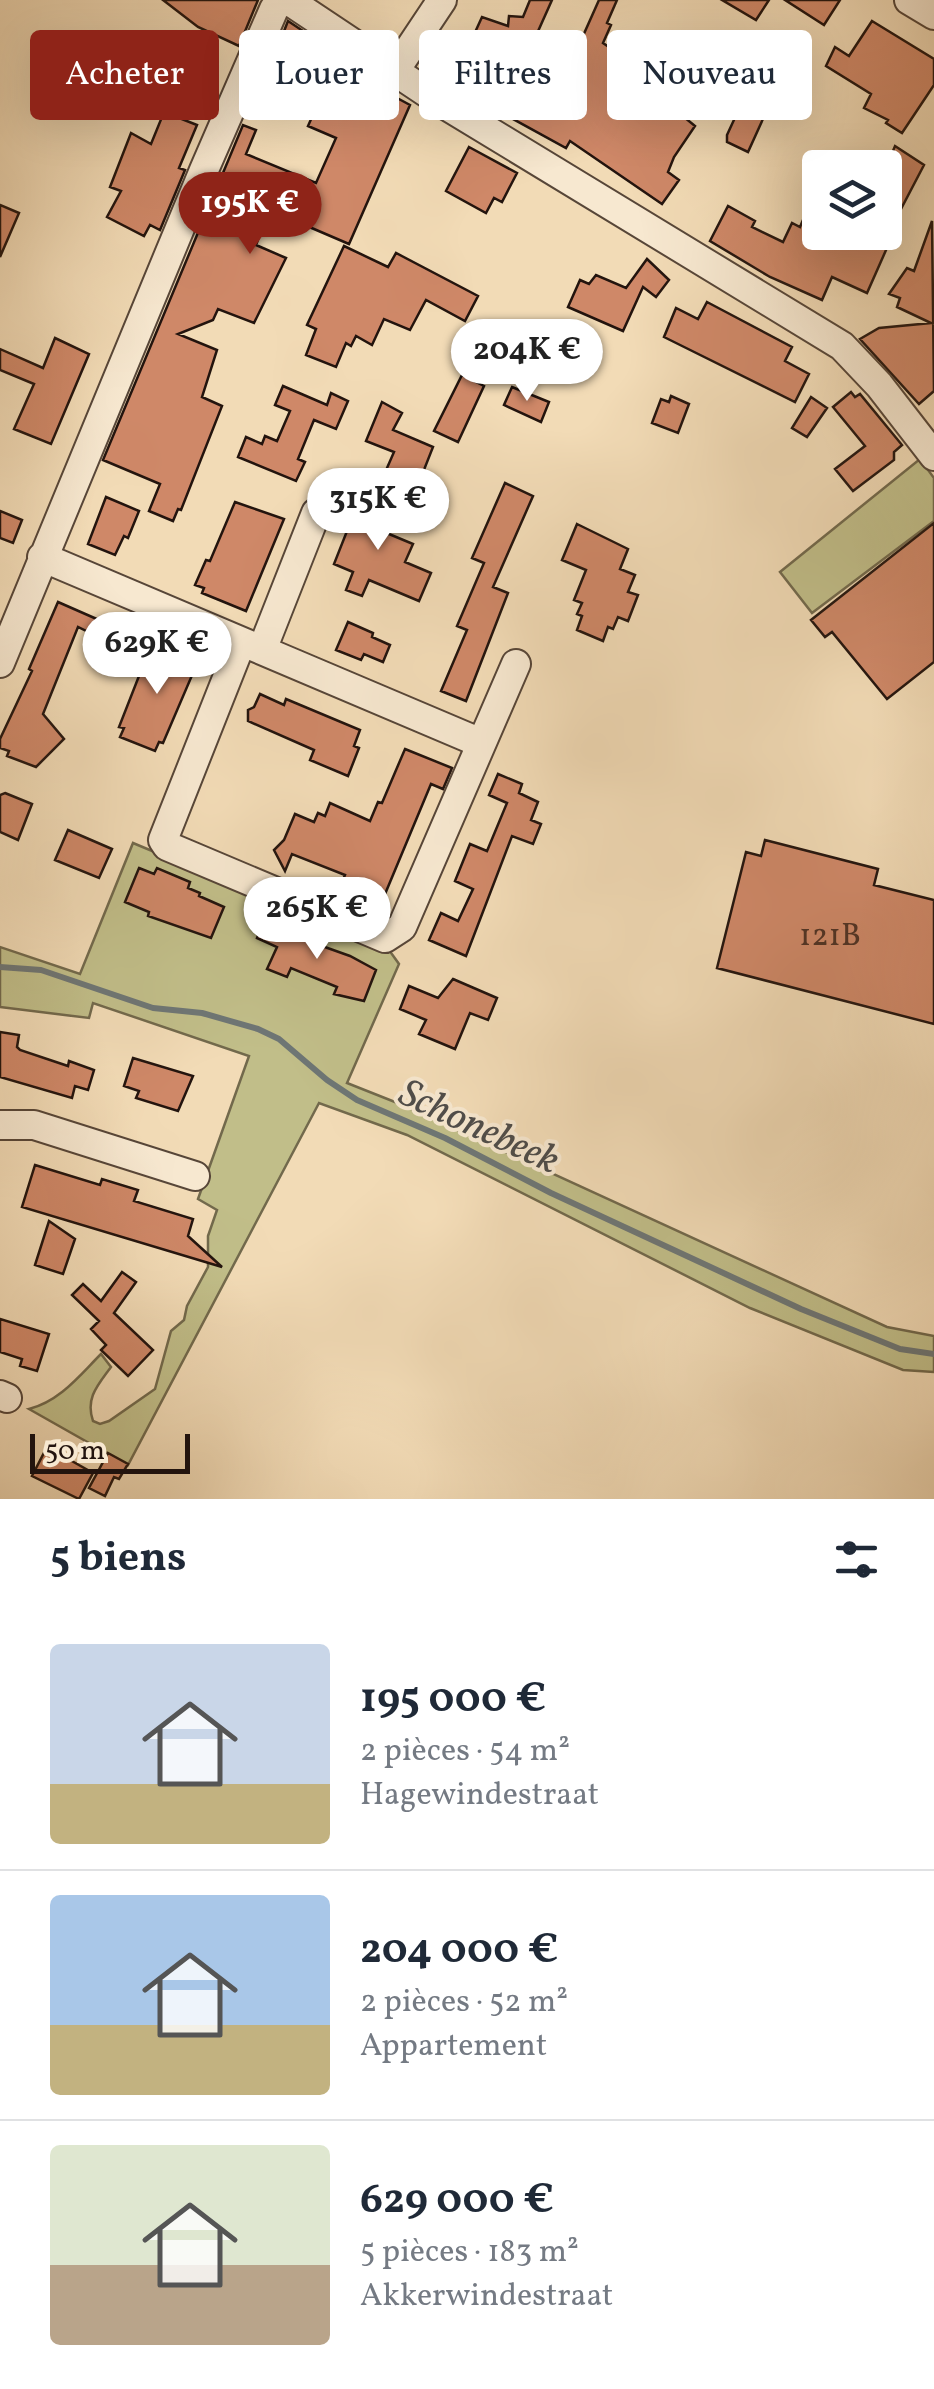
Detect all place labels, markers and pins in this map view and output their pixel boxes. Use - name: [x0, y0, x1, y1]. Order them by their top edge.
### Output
- pin: 195K €: [169, 172, 331, 257]
- pin: 204K €: [446, 319, 608, 404]
- pin: 315K €: [297, 468, 459, 553]
- pin: 629K €: [76, 612, 238, 697]
- pin: 265K €: [236, 877, 398, 962]

